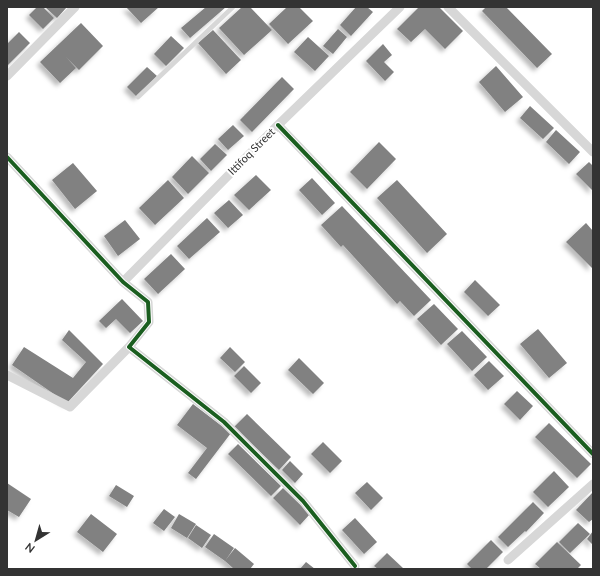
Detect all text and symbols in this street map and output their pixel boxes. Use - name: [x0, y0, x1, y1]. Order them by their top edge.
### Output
- street label: Ittifoq Street: [225, 125, 277, 177]
- north arrow: [16, 520, 56, 560]
- text: N: [22, 541, 37, 556]

